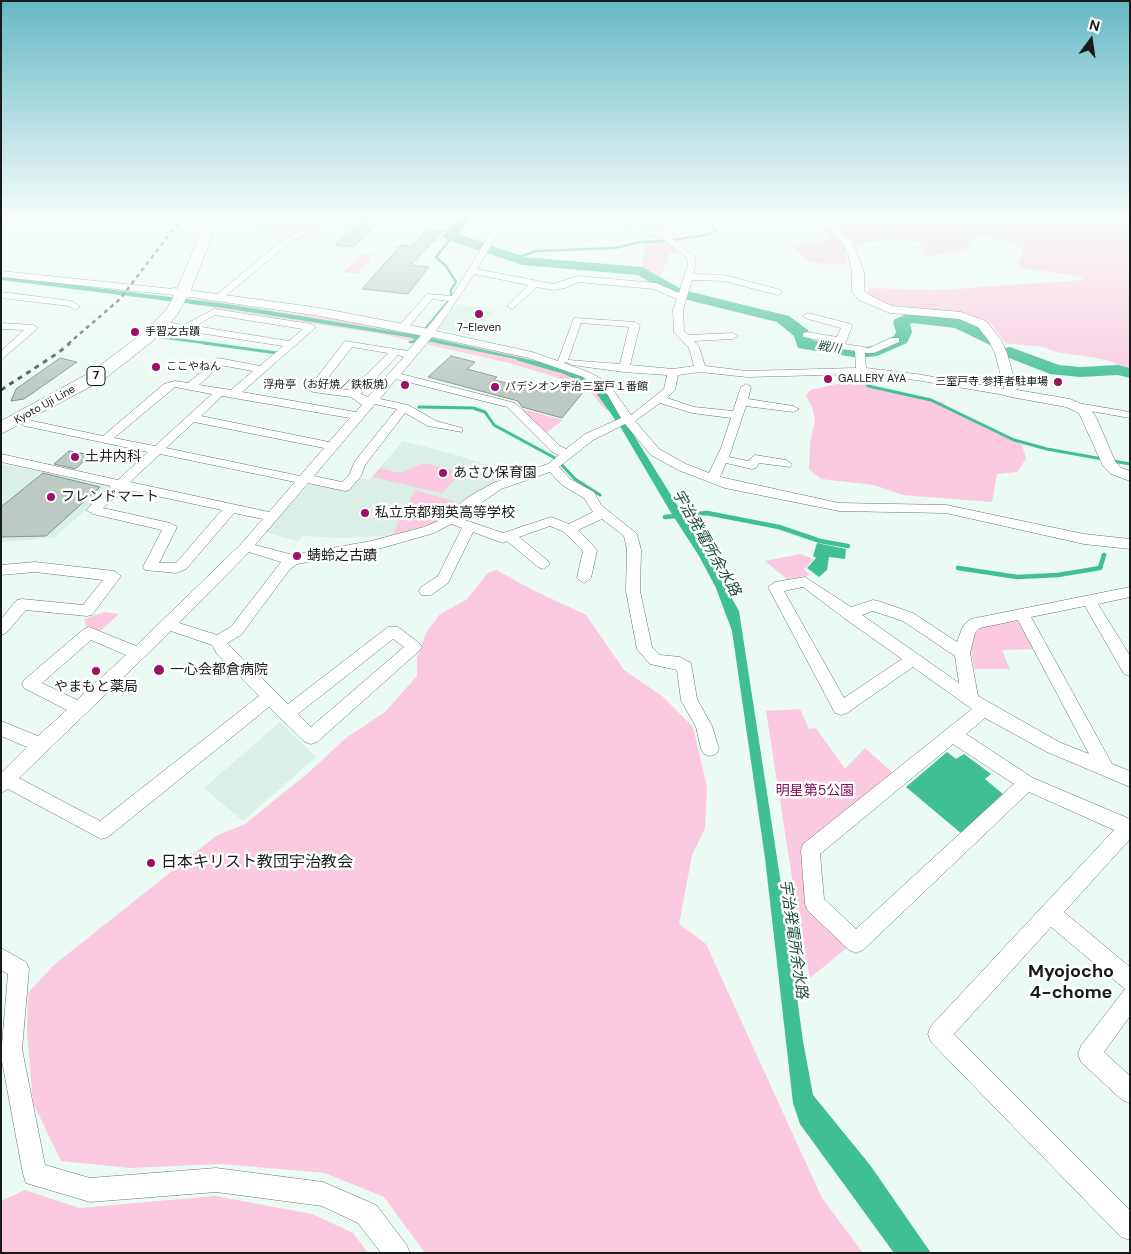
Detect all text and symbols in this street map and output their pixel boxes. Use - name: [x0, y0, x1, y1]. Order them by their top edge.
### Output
- north arrow: [1066, 15, 1116, 65]
- text: N: [1087, 15, 1102, 35]
- marker: 7-Eleven: [473, 308, 485, 320]
- place label: 7-Eleven: [457, 321, 501, 335]
- place label: 手習之古蹟: [145, 325, 200, 339]
- marker: 手習之古蹟: [129, 326, 141, 338]
- water label: 戦川: [816, 339, 842, 357]
- place label: ここやねん: [166, 360, 221, 374]
- marker: ここやねん: [150, 361, 162, 373]
- road number: 7: [87, 366, 105, 386]
- place label: GALLERY AYA: [838, 372, 906, 386]
- marker: GALLERY AYA: [822, 373, 834, 385]
- place label: 三室戸寺 参拝者駐車場: [935, 375, 1048, 389]
- marker: 三室戸寺 参拝者駐車場: [1052, 376, 1064, 388]
- place label: 浮舟亭（お好焼／鉄板焼）: [263, 378, 395, 392]
- marker: 浮舟亭（お好焼／鉄板焼）: [399, 379, 411, 391]
- place label: パデシオン宇治三室戸１番館: [505, 380, 648, 394]
- marker: パデシオン宇治三室戸１番館: [489, 381, 501, 393]
- street label: Kyoto Uji Line: [12, 383, 78, 427]
- place label: 土井内科: [85, 449, 141, 465]
- marker: 土井内科: [69, 451, 81, 463]
- place label: あさひ保育園: [453, 465, 537, 481]
- marker: あさひ保育園: [437, 467, 449, 479]
- water label: 宇治発電所余水路: [668, 487, 744, 599]
- place label: フレンドマート: [61, 489, 159, 505]
- marker: フレンドマート: [45, 491, 57, 503]
- place label: 私立京都翔英高等学校: [375, 505, 515, 521]
- marker: 私立京都翔英高等学校: [359, 507, 371, 519]
- place label: 蜻蛉之古蹟: [307, 548, 377, 564]
- marker: 蜻蛉之古蹟: [291, 550, 303, 562]
- place label: 一心会都倉病院: [170, 662, 268, 678]
- marker: 一心会都倉病院: [152, 663, 166, 677]
- marker: やまもと薬局: [90, 665, 102, 677]
- place label: やまもと薬局: [54, 679, 138, 695]
- park label: 明星第5公園: [776, 783, 854, 799]
- place label: 日本キリスト教団宇治教会: [161, 853, 353, 873]
- marker: 日本キリスト教団宇治教会: [145, 857, 157, 869]
- water label: 宇治発電所余水路: [776, 878, 810, 1000]
- district label: Myojocho 4-chome: [1028, 961, 1114, 1004]

